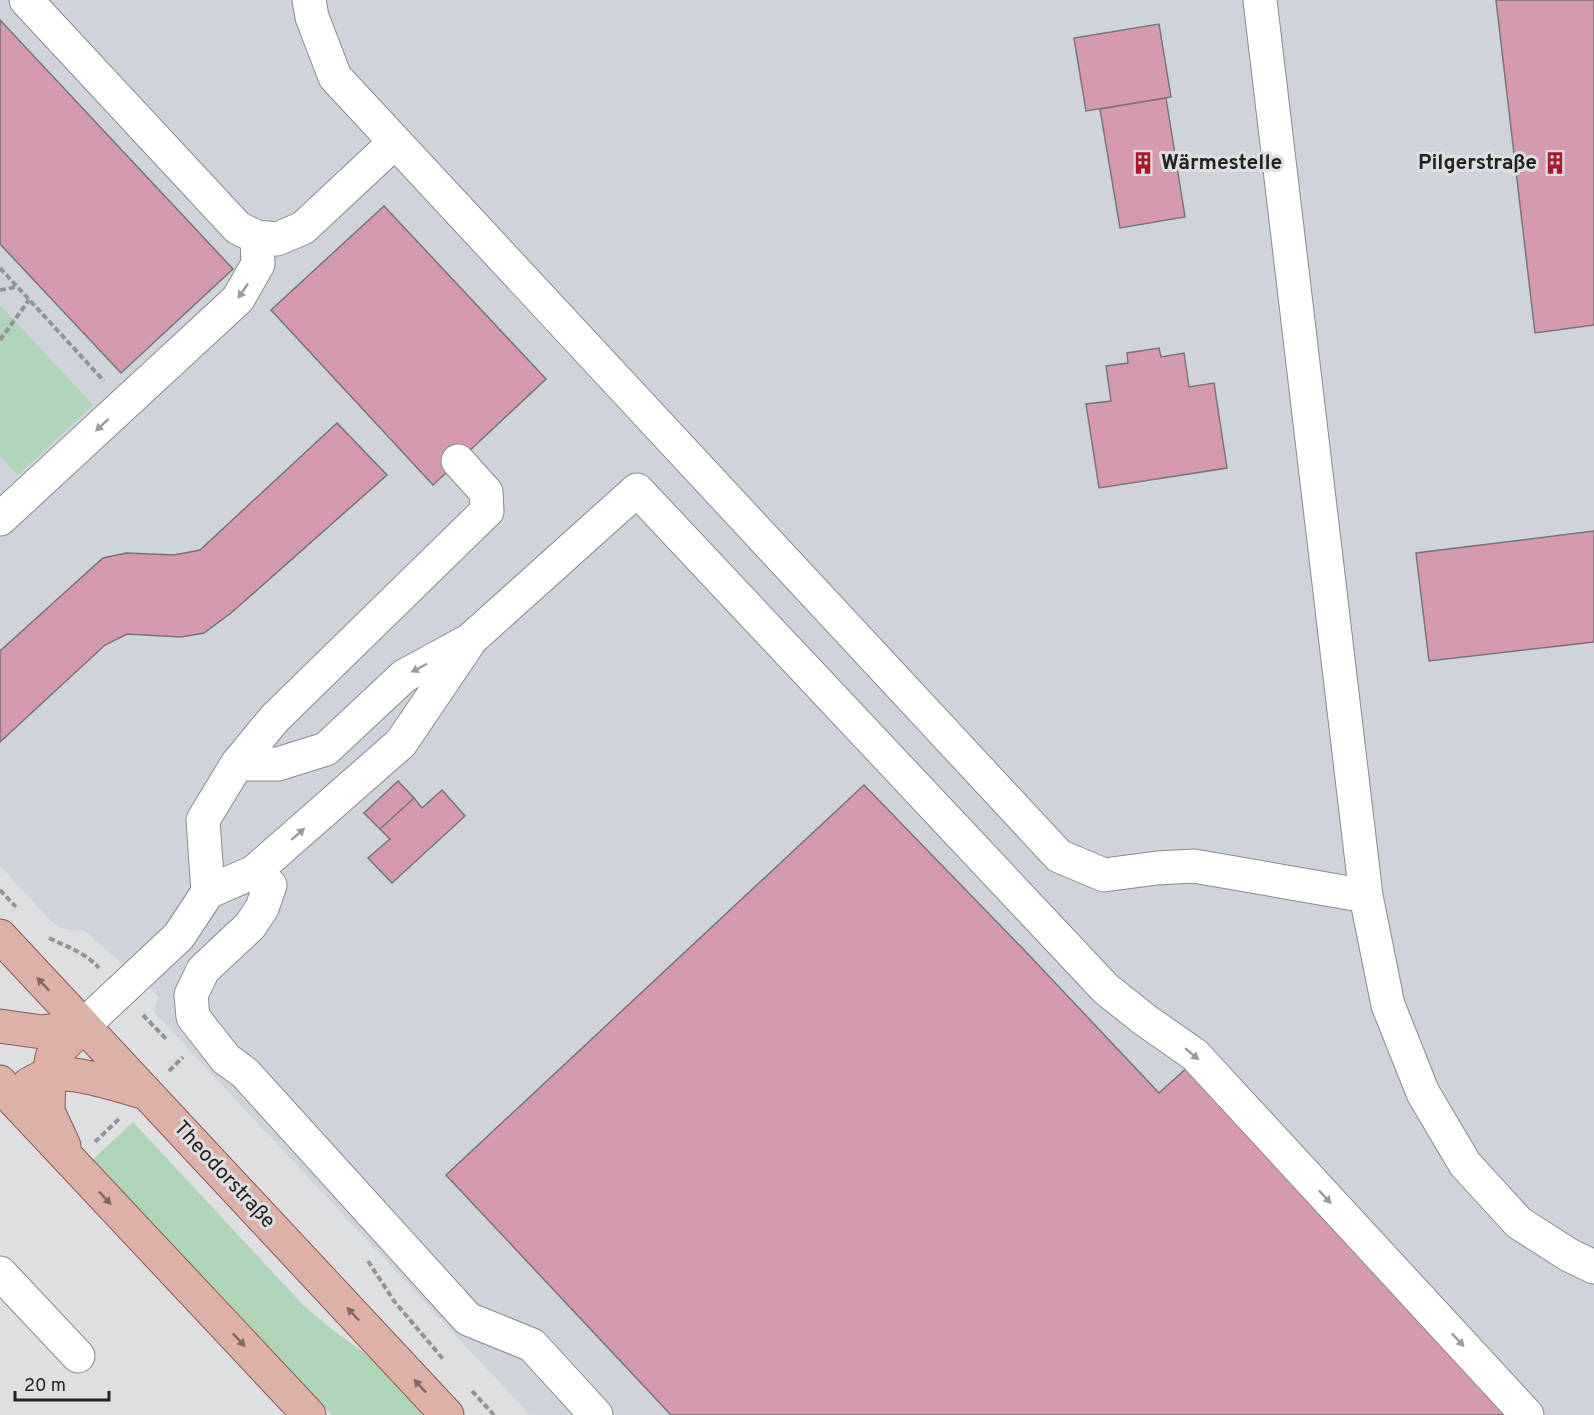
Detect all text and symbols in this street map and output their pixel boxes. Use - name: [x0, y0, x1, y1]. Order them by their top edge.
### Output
- building icon: Wärmestelle: [1130, 150, 1156, 176]
- place label: Wärmestelle: [1161, 150, 1282, 177]
- place label: Pilgerstraße: [1418, 150, 1537, 177]
- building icon: Pilgerstraße: [1542, 150, 1568, 176]
- one-way arrow: [237, 283, 249, 299]
- one-way arrow: [94, 418, 109, 432]
- one-way arrow: [410, 663, 427, 673]
- one-way arrow: [290, 828, 305, 841]
- one-way arrow: [36, 976, 50, 991]
- one-way arrow: [1184, 1048, 1200, 1061]
- street label: Theodorstraße: [167, 1115, 281, 1235]
- one-way arrow: [1318, 1189, 1332, 1204]
- one-way arrow: [98, 1190, 111, 1205]
- one-way arrow: [347, 1307, 361, 1321]
- one-way arrow: [232, 1332, 245, 1347]
- one-way arrow: [1451, 1332, 1464, 1347]
- scale bar: [15, 1364, 110, 1402]
- text: 20 m: [24, 1375, 66, 1398]
- one-way arrow: [414, 1379, 428, 1393]

